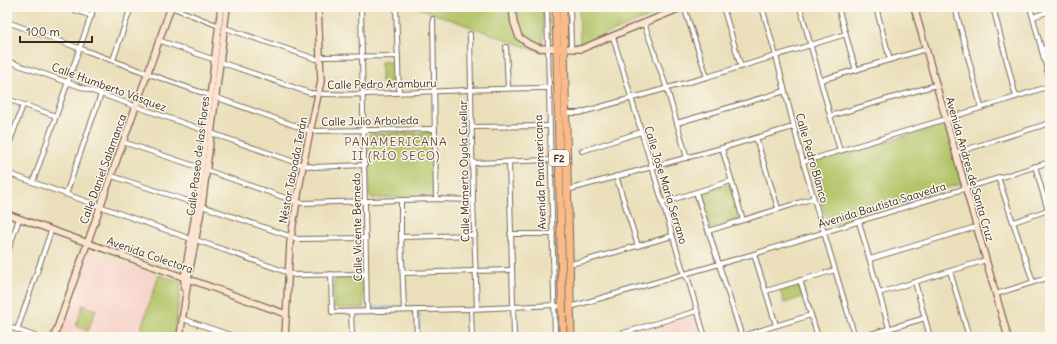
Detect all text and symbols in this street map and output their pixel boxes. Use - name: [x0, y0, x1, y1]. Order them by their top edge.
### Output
- scale bar: [20, 18, 92, 44]
- text: 100 m: [26, 24, 60, 39]
- street label: Calle Humberto Vásquez: [50, 60, 168, 114]
- street label: Calle Pedro Aramburu: [327, 76, 437, 92]
- street label: Calle Paseo de las Flores: [184, 95, 212, 217]
- street label: Avenida Andres de Santa Cruz: [943, 95, 997, 243]
- street label: Calle Mamerto Oyola Cuellar: [456, 99, 472, 242]
- street label: Calle Daniel Salamanca: [77, 112, 129, 226]
- street label: Calle Pedro Blanco: [792, 112, 832, 204]
- street label: Calle Julio Arboleda: [321, 113, 419, 129]
- street label: Avenida Panamericana: [531, 114, 549, 230]
- street label: Néstor Taboada Terán: [276, 115, 310, 225]
- street label: Calle Jose Maria Serrano: [641, 124, 691, 246]
- district label: PANAMERICANA II (RÍO SECO): [344, 134, 448, 163]
- road number: F2: [549, 150, 569, 166]
- street label: Calle Vicente Bernedo: [349, 173, 365, 281]
- street label: Avenida Bautista Saavedra: [816, 179, 948, 231]
- street label: Avenida Colectora: [105, 234, 195, 276]

